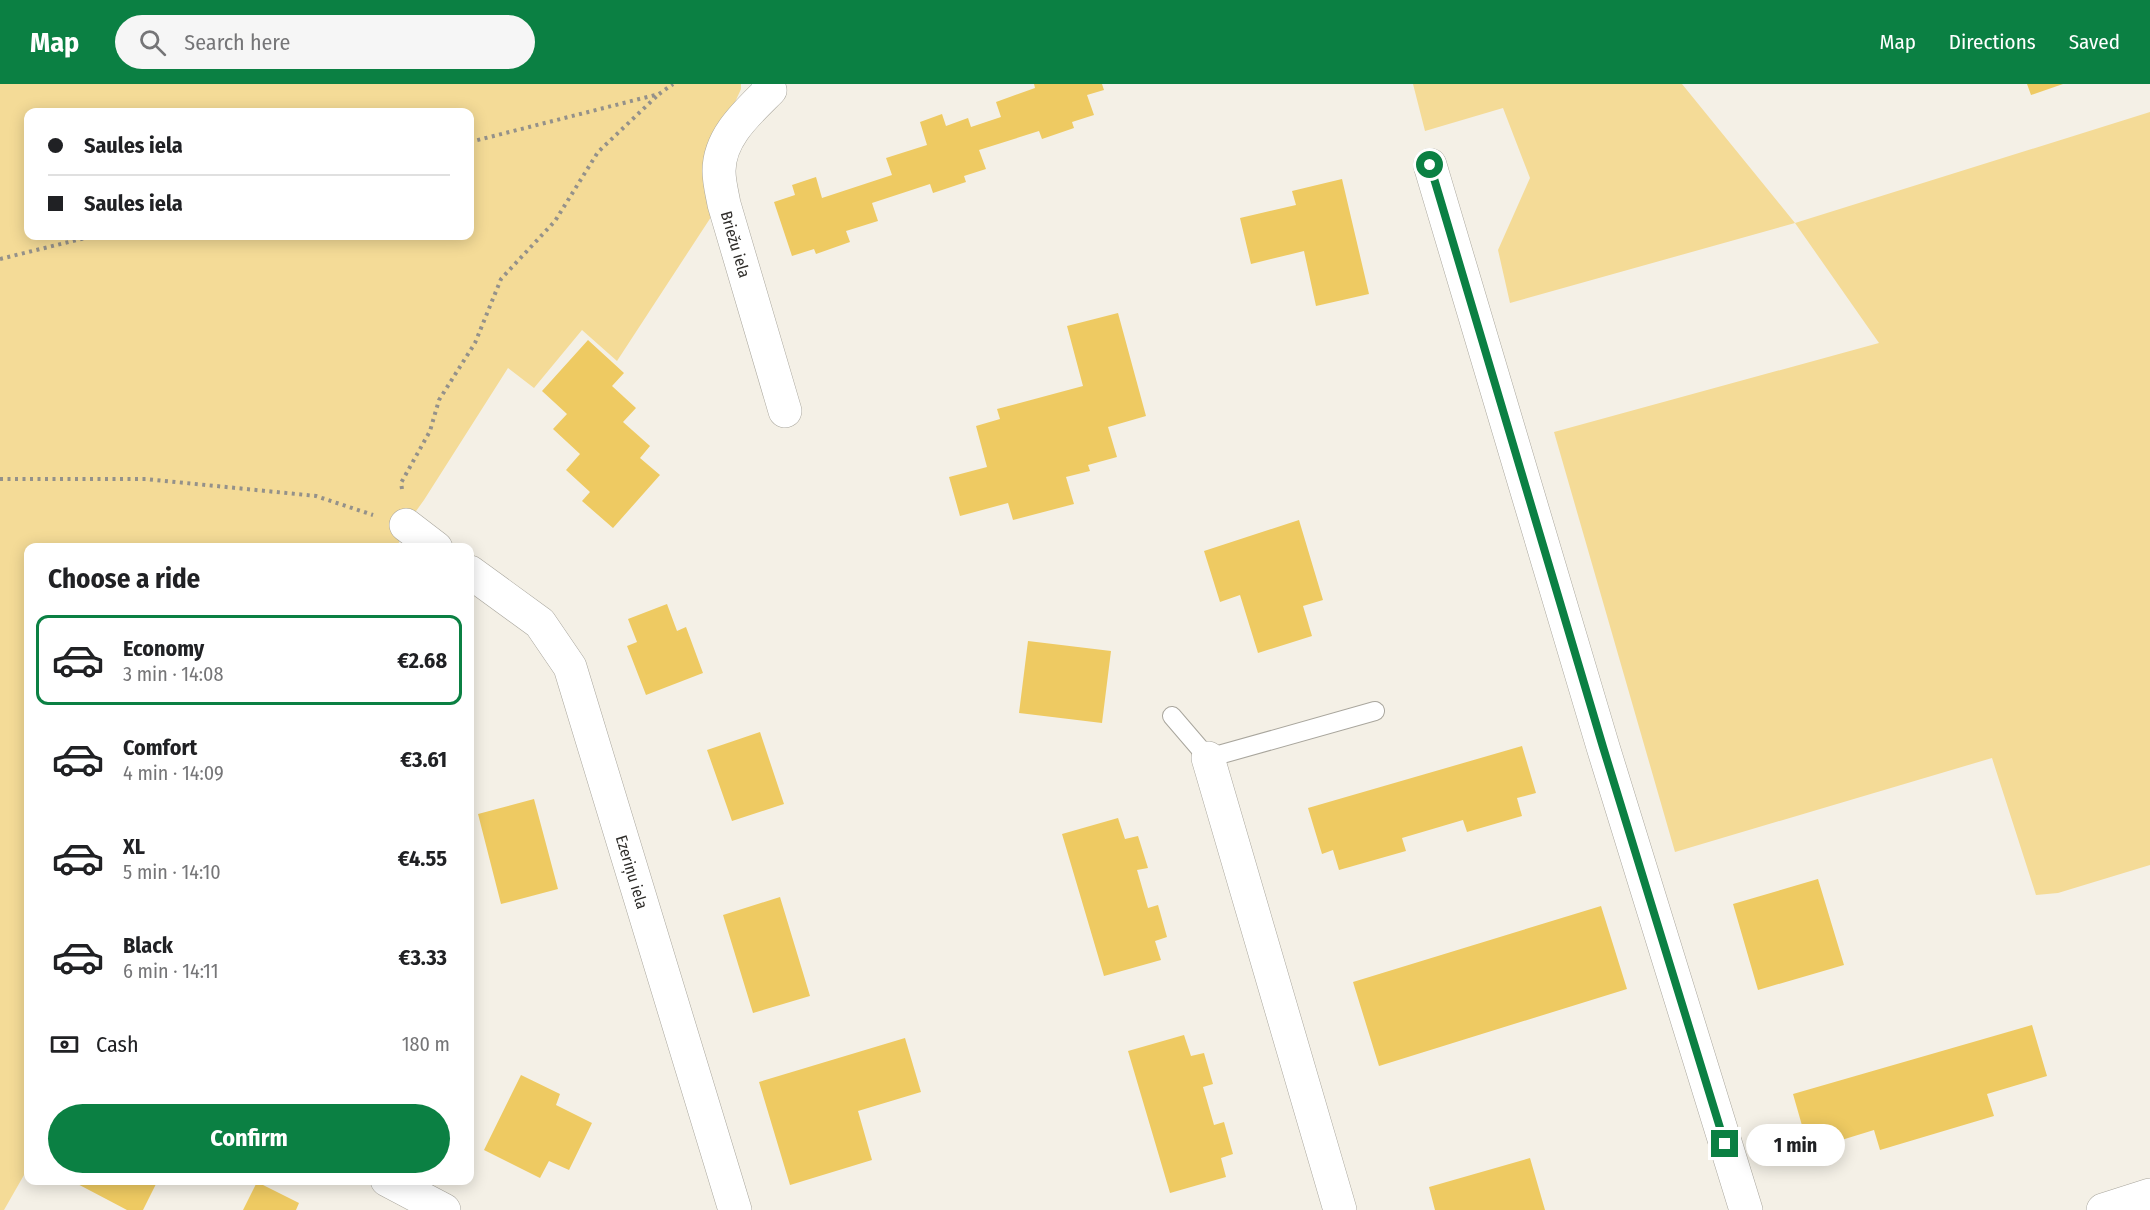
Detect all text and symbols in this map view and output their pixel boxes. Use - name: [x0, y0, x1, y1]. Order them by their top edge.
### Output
- search box: [115, 15, 535, 69]
- text: Map: [30, 26, 79, 59]
- icon: search: [136, 26, 169, 59]
- text: Search here: [184, 29, 290, 56]
- text: Map: [1879, 29, 1916, 55]
- text: Directions: [1949, 29, 2036, 55]
- text: Saved: [2069, 29, 2120, 55]
- text: Saules iela: [84, 132, 183, 159]
- route start: [1416, 151, 1443, 178]
- text: Saules iela: [84, 190, 183, 217]
- street label: Briežu iela: [717, 209, 754, 280]
- text: Choose a ride: [48, 563, 200, 595]
- icon: car: [51, 633, 105, 687]
- text: Economy: [123, 635, 204, 662]
- text: €2.68: [397, 647, 447, 674]
- text: 3 min · 14:08: [123, 662, 223, 686]
- icon: car: [51, 732, 105, 786]
- text: Comfort: [123, 734, 197, 761]
- text: €3.61: [400, 746, 447, 773]
- text: 4 min · 14:09: [123, 761, 224, 785]
- icon: car: [51, 831, 105, 885]
- text: XL: [123, 833, 145, 860]
- street label: Ezeriņu iela: [612, 833, 652, 911]
- text: €4.55: [398, 845, 447, 872]
- text: 5 min · 14:10: [123, 860, 221, 884]
- icon: car: [51, 930, 105, 984]
- text: Black: [123, 932, 173, 959]
- text: €3.33: [399, 944, 447, 971]
- text: 6 min · 14:11: [123, 959, 218, 983]
- icon: cash: [48, 1028, 81, 1061]
- text: Cash: [96, 1031, 139, 1058]
- text: 180 m: [402, 1032, 450, 1056]
- button: Confirm: [48, 1104, 450, 1173]
- callout: 1 min: [1746, 1123, 1845, 1165]
- route end: [1711, 1130, 1738, 1157]
- text: 1 min: [1774, 1133, 1817, 1157]

